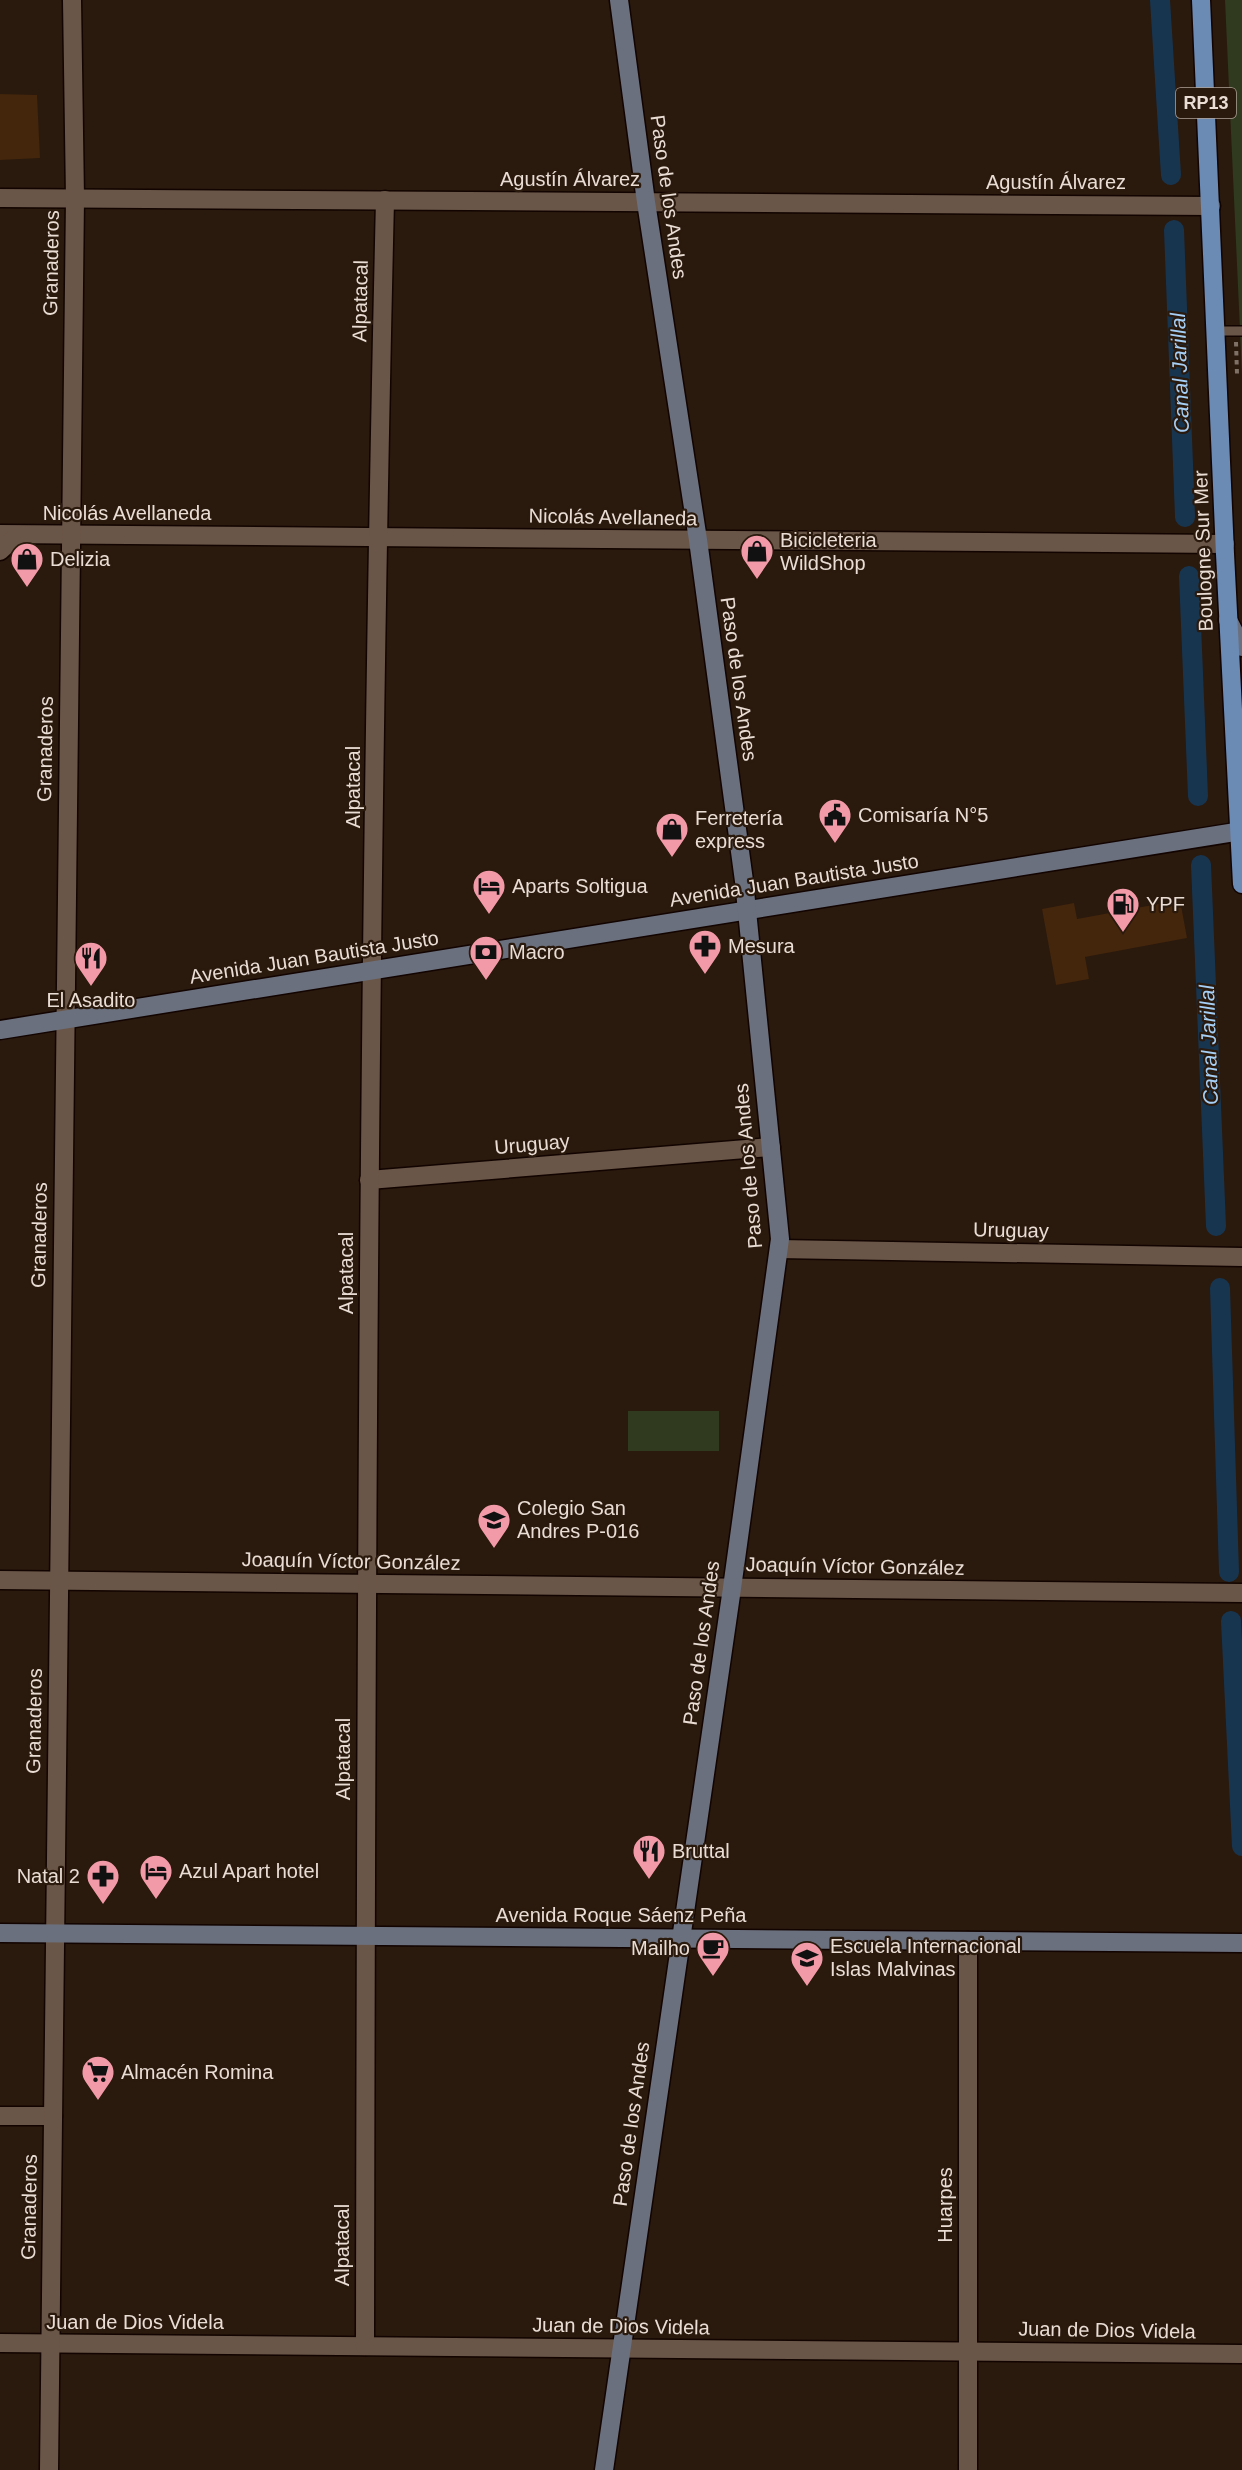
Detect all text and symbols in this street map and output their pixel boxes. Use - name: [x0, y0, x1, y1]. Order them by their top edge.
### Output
- road number: RP13: [1176, 88, 1236, 118]
- street label: Paso de los Andes: [647, 113, 691, 281]
- street label: Agustín Álvarez: [500, 168, 640, 190]
- street label: Agustín Álvarez: [986, 171, 1126, 193]
- street label: Granaderos: [39, 210, 63, 316]
- street label: Alpatacal: [348, 260, 372, 342]
- water label: Canal Jarillal: [1166, 311, 1193, 433]
- street label: Boulogne Sur Mer: [1189, 470, 1217, 632]
- street label: Nicolás Avellaneda: [43, 502, 212, 524]
- street label: Nicolás Avellaneda: [529, 505, 698, 529]
- place label: Bicicleteria WildShop: [780, 529, 878, 574]
- shop icon: Bicicleteria WildShop: [739, 533, 775, 580]
- shop icon: Delizia: [9, 541, 45, 588]
- place label: Delizia: [50, 548, 111, 570]
- street label: Paso de los Andes: [717, 595, 761, 763]
- street label: Granaderos: [33, 696, 57, 802]
- street label: Alpatacal: [342, 746, 364, 828]
- public building icon: Comisaría N°5: [817, 797, 853, 844]
- place label: Comisaría N°5: [858, 804, 988, 826]
- place label: Ferretería express: [695, 807, 784, 852]
- shop icon: Ferretería express: [654, 811, 690, 858]
- street label: Avenida Juan Bautista Justo: [668, 849, 920, 911]
- hotel icon: Aparts Soltigua: [471, 868, 507, 915]
- place label: Aparts Soltigua: [512, 875, 649, 897]
- fuel station icon: YPF: [1105, 886, 1141, 933]
- place label: YPF: [1146, 893, 1185, 915]
- street label: Avenida Juan Bautista Justo: [188, 926, 440, 988]
- pharmacy icon: Mesura: [687, 928, 723, 975]
- bank icon: Macro: [468, 934, 504, 981]
- place label: Mesura: [728, 935, 796, 957]
- restaurant icon: El Asadito: [73, 940, 109, 987]
- place label: Macro: [509, 941, 565, 963]
- water label: Canal Jarillal: [1195, 983, 1222, 1105]
- place label: El Asadito: [47, 989, 135, 1011]
- street label: Paso de los Andes: [730, 1083, 766, 1249]
- street label: Uruguay: [493, 1130, 571, 1158]
- street label: Granaderos: [27, 1182, 51, 1288]
- street label: Uruguay: [973, 1218, 1049, 1242]
- street label: Alpatacal: [335, 1232, 357, 1314]
- place label: Colegio San Andres P-016: [517, 1497, 639, 1542]
- school or university icon: Colegio San Andres P-016: [476, 1502, 512, 1549]
- street label: Joaquín Víctor González: [241, 1548, 461, 1574]
- street label: Joaquín Víctor González: [745, 1553, 965, 1579]
- street label: Paso de los Andes: [679, 1559, 723, 1727]
- street label: Granaderos: [22, 1668, 46, 1774]
- street label: Alpatacal: [332, 1718, 354, 1800]
- restaurant icon: Bruttal: [631, 1833, 667, 1880]
- place label: Bruttal: [672, 1840, 730, 1862]
- hotel icon: Azul Apart hotel: [138, 1853, 174, 1900]
- pharmacy icon: Natal 2: [85, 1858, 121, 1905]
- place label: Azul Apart hotel: [179, 1860, 319, 1882]
- place label: Natal 2: [17, 1865, 80, 1887]
- street label: Avenida Roque Sáenz Peña: [496, 1904, 747, 1926]
- cafe icon: Mailho: [695, 1930, 731, 1977]
- place label: Escuela Internacional Islas Malvinas: [830, 1935, 1021, 1980]
- place label: Mailho: [631, 1937, 690, 1959]
- school or university icon: Escuela Internacional Islas Malvinas: [789, 1940, 825, 1987]
- street label: Paso de los Andes: [609, 2040, 653, 2208]
- supermarket icon: Almacén Romina: [80, 2054, 116, 2101]
- place label: Almacén Romina: [121, 2061, 274, 2083]
- street label: Granaderos: [17, 2154, 41, 2260]
- street label: Huarpes: [934, 2167, 956, 2243]
- street label: Alpatacal: [331, 2204, 353, 2286]
- street label: Juan de Dios Videla: [46, 2311, 225, 2333]
- street label: Juan de Dios Videla: [532, 2313, 711, 2339]
- street label: Juan de Dios Videla: [1018, 2317, 1197, 2343]

